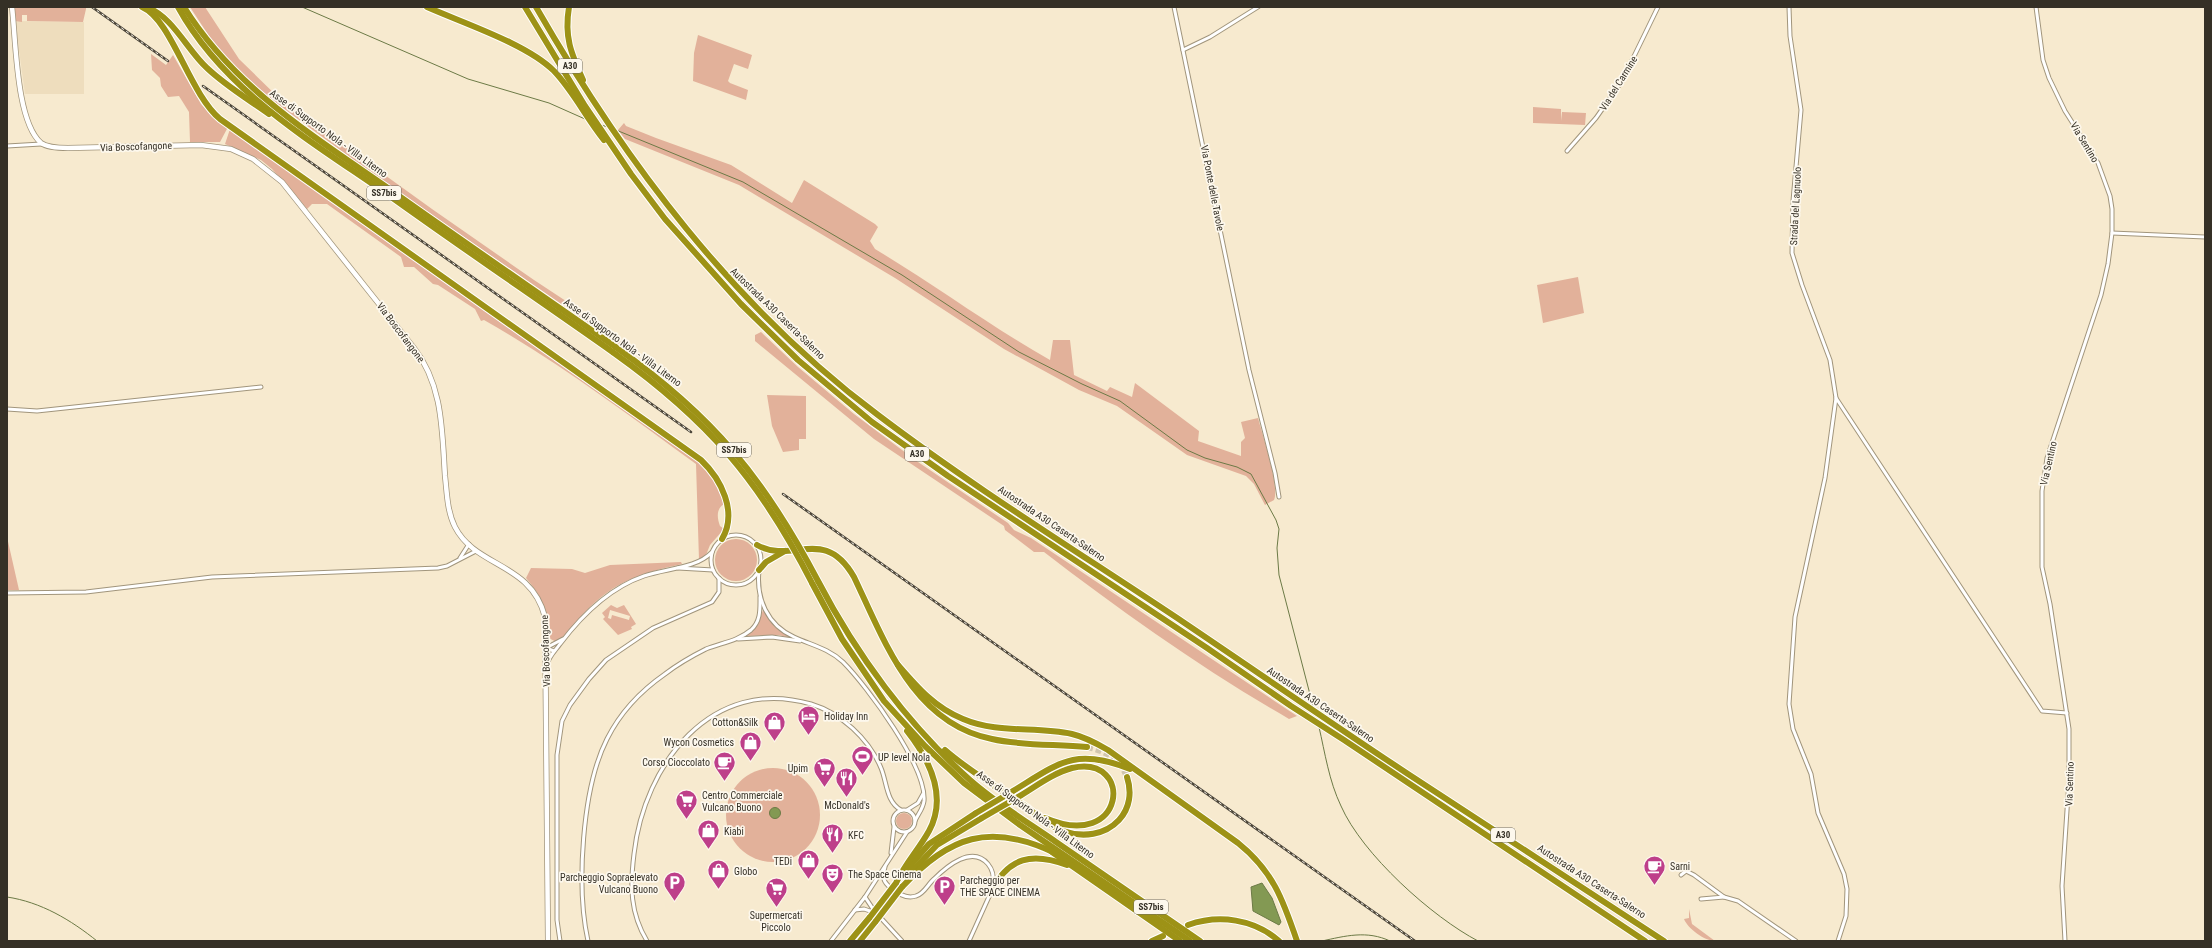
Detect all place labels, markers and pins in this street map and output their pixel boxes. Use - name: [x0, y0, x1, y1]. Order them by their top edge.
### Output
- hotel icon: Holiday Inn: [796, 703, 822, 736]
- shop icon: Cotton&Silk: [761, 709, 787, 742]
- place label: Holiday Inn: [824, 711, 868, 722]
- place label: Cotton&Silk: [712, 717, 758, 728]
- shop icon: Wycon Cosmetics: [737, 729, 763, 762]
- place label: Wycon Cosmetics: [664, 737, 734, 748]
- sports icon: UP level Nola: [850, 744, 876, 777]
- cafe icon: Corso Cioccolato: [712, 749, 738, 782]
- place label: UP level Nola: [878, 752, 930, 763]
- supermarket icon: Upim: [811, 755, 837, 788]
- place label: Corso Cioccolato: [642, 757, 710, 768]
- place label: Upim: [788, 763, 808, 774]
- restaurant icon: McDonald's: [834, 766, 860, 799]
- supermarket icon: Centro Commerciale Vulcano Buono: [673, 788, 699, 821]
- place label: Centro Commerciale Vulcano Buono: [702, 790, 783, 813]
- place label: McDonald's: [824, 800, 870, 811]
- shop icon: Kiabi: [695, 818, 721, 851]
- restaurant icon: KFC: [820, 822, 846, 855]
- place label: Kiabi: [724, 826, 744, 837]
- place label: KFC: [848, 830, 864, 841]
- shop icon: TEDi: [795, 848, 821, 881]
- cafe icon: Sarni: [1641, 853, 1667, 886]
- place label: TEDi: [774, 856, 792, 867]
- shop icon: Globo: [705, 858, 731, 891]
- theatre icon: The Space Cinema: [820, 861, 846, 894]
- place label: Sarni: [1670, 861, 1690, 872]
- place label: Globo: [734, 866, 757, 877]
- place label: The Space Cinema: [848, 869, 922, 880]
- parking icon: Parcheggio Sopraelevato Vulcano Buono: [661, 870, 687, 903]
- place label: Parcheggio Sopraelevato Vulcano Buono: [560, 872, 658, 895]
- parking icon: Parcheggio per THE SPACE CINEMA: [932, 873, 958, 906]
- place label: Parcheggio per THE SPACE CINEMA: [960, 875, 1040, 898]
- supermarket icon: Supermercati Piccolo: [763, 876, 789, 909]
- place label: Supermercati Piccolo: [750, 910, 802, 933]

